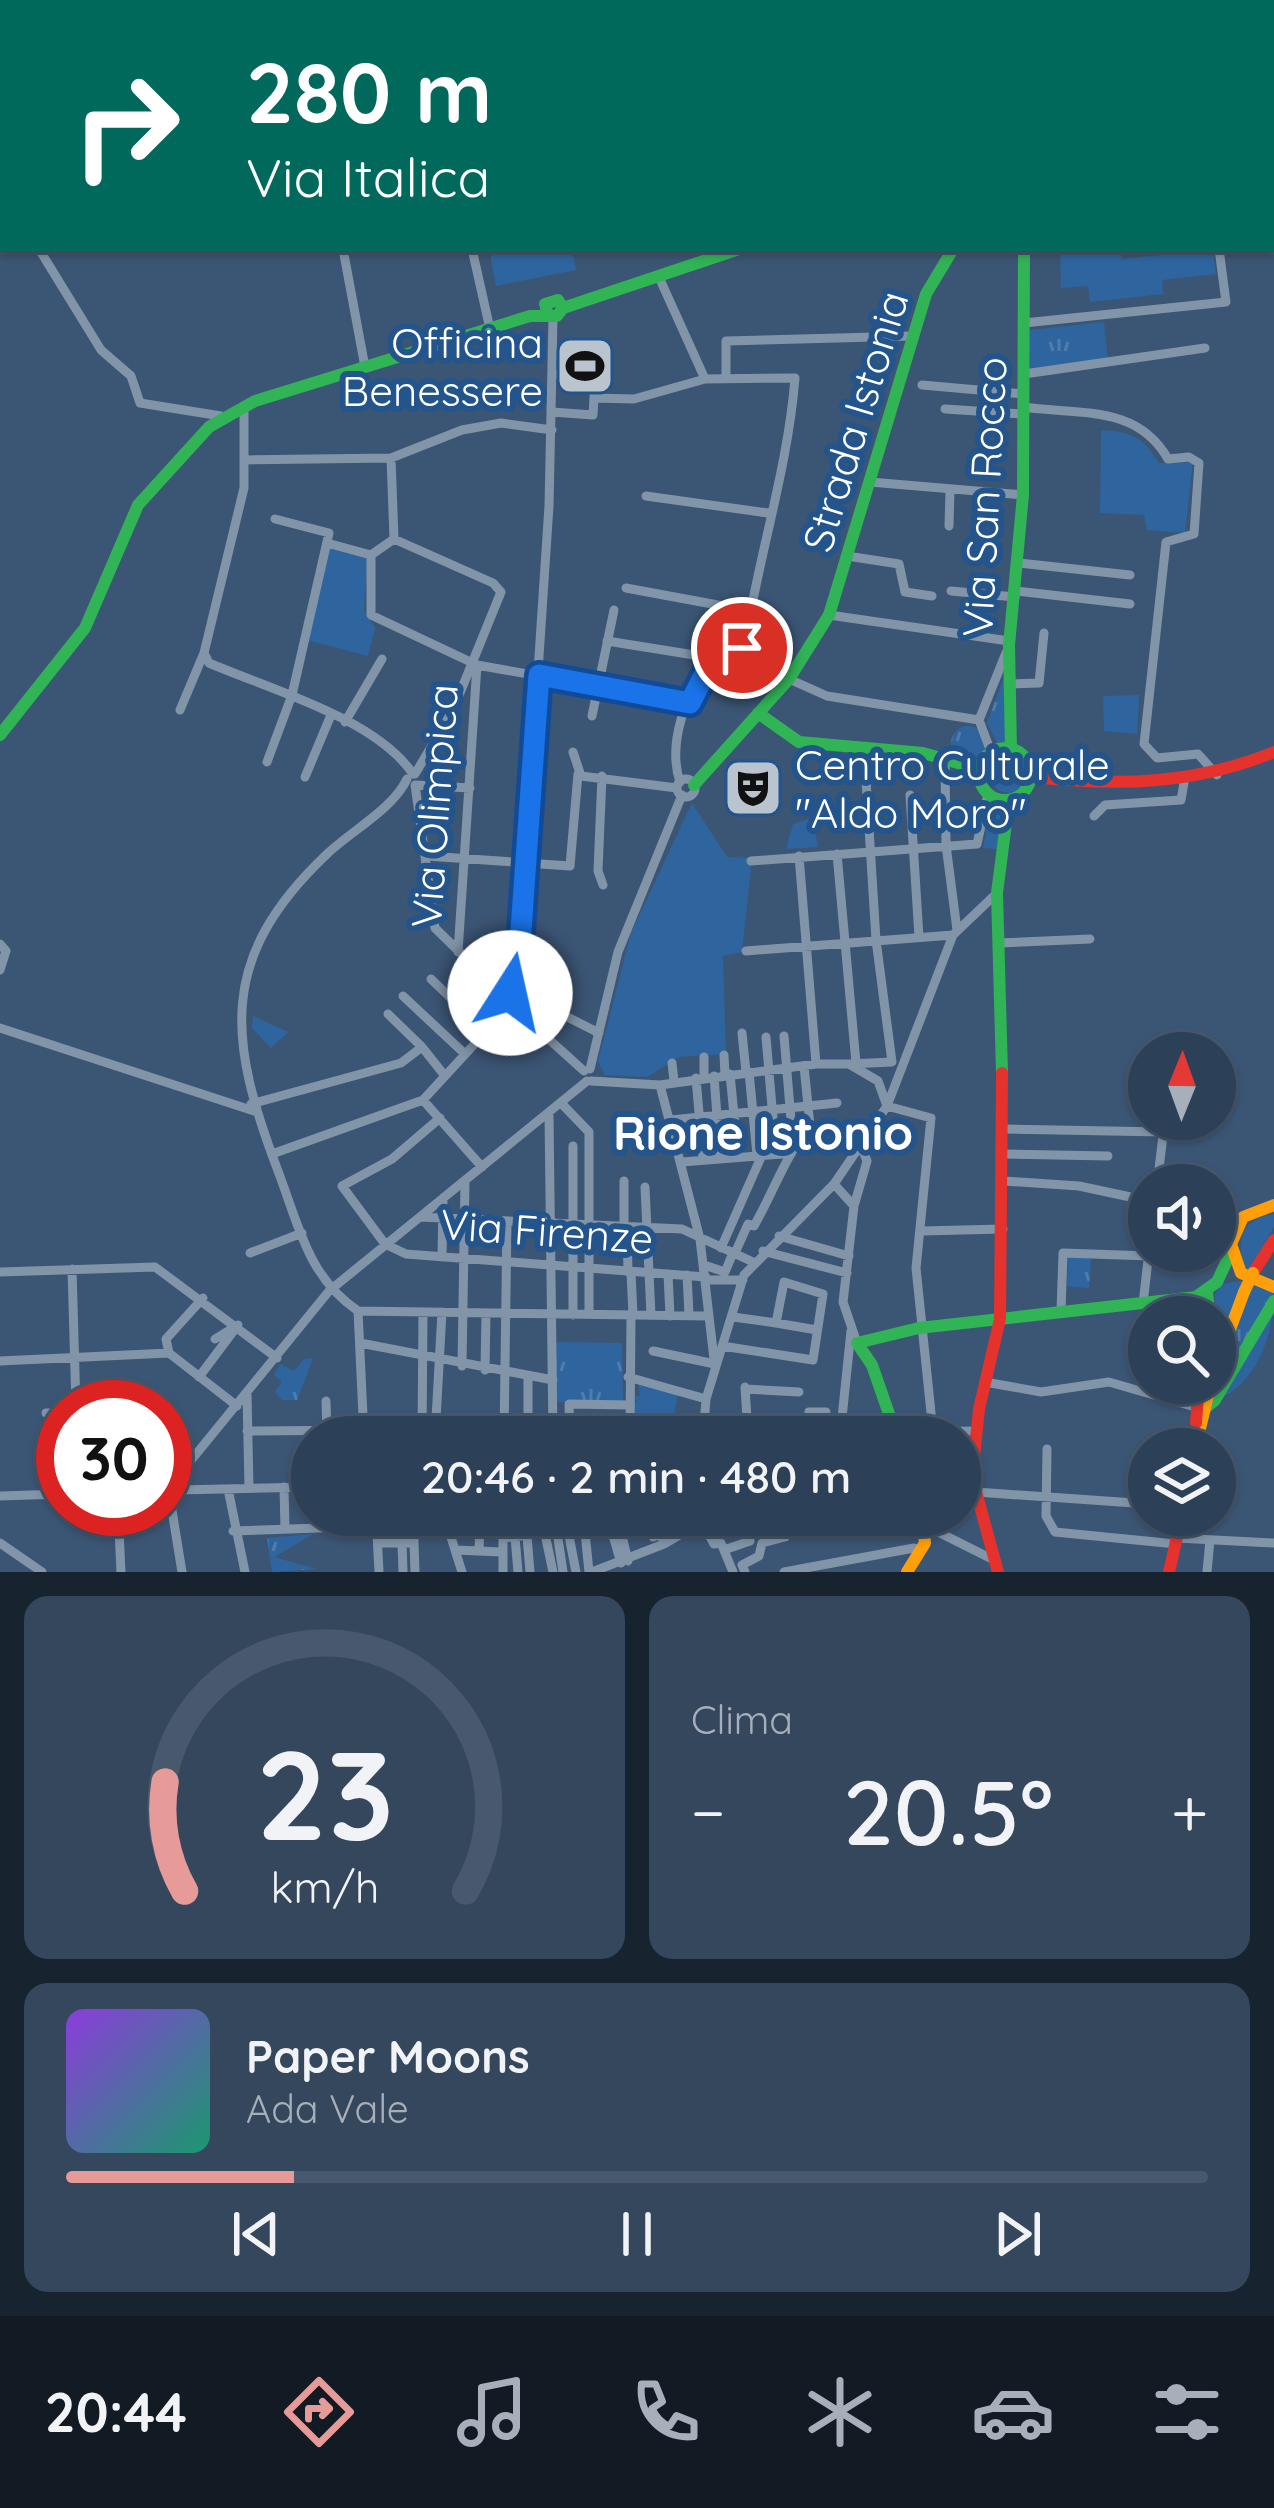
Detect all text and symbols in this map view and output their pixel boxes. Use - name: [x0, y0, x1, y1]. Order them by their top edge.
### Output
- text: 280 m: [246, 39, 492, 144]
- icon: right: [48, 48, 204, 204]
- text: Via Italica: [246, 143, 490, 211]
- street label: Strada Istonia: [790, 284, 920, 558]
- place label: Officina Benessere: [342, 316, 543, 417]
- sports icon: Officina Benessere: [554, 335, 616, 397]
- street label: Via San Rocco: [950, 355, 1018, 639]
- pin: [691, 597, 793, 699]
- icon: arrive: [709, 615, 775, 681]
- street label: Via Olimpica: [399, 682, 469, 930]
- place label: Centro Culturale "Aldo Moro": [795, 738, 1110, 839]
- theatre icon: Centro Culturale "Aldo Moro": [722, 757, 784, 819]
- position arrow: [447, 930, 573, 1056]
- north arrow: [1128, 1032, 1236, 1140]
- map controls: [1128, 1032, 1236, 1536]
- district label: Rione Istonio: [613, 1102, 913, 1162]
- button: sound: [1128, 1164, 1236, 1272]
- street label: Via Firenze: [439, 1197, 655, 1265]
- button: search: [1128, 1296, 1236, 1404]
- speed limit sign: 30: [36, 1380, 192, 1536]
- button: layers: [1128, 1428, 1236, 1536]
- text: 20:46 · 2 min · 480 m: [421, 1448, 851, 1504]
- text: Clima: [691, 1695, 793, 1744]
- text: 23: [255, 1715, 394, 1871]
- text: 20.5°: [843, 1755, 1053, 1868]
- text: −: [691, 1770, 725, 1853]
- text: +: [1171, 1770, 1208, 1853]
- text: km/h: [270, 1859, 379, 1913]
- text: Paper Moons: [246, 2028, 530, 2084]
- text: Ada Vale: [246, 2084, 409, 2133]
- icon: previous: [223, 2201, 289, 2267]
- icon: pause: [604, 2201, 670, 2267]
- icon: next: [985, 2201, 1051, 2267]
- icon: directions: [277, 2370, 361, 2454]
- icon: music: [450, 2370, 534, 2454]
- icon: phone: [624, 2370, 708, 2454]
- icon: climate: [798, 2370, 882, 2454]
- icon: car: [971, 2370, 1055, 2454]
- icon: filters: [1145, 2370, 1229, 2454]
- text: 20:44: [45, 2378, 187, 2446]

